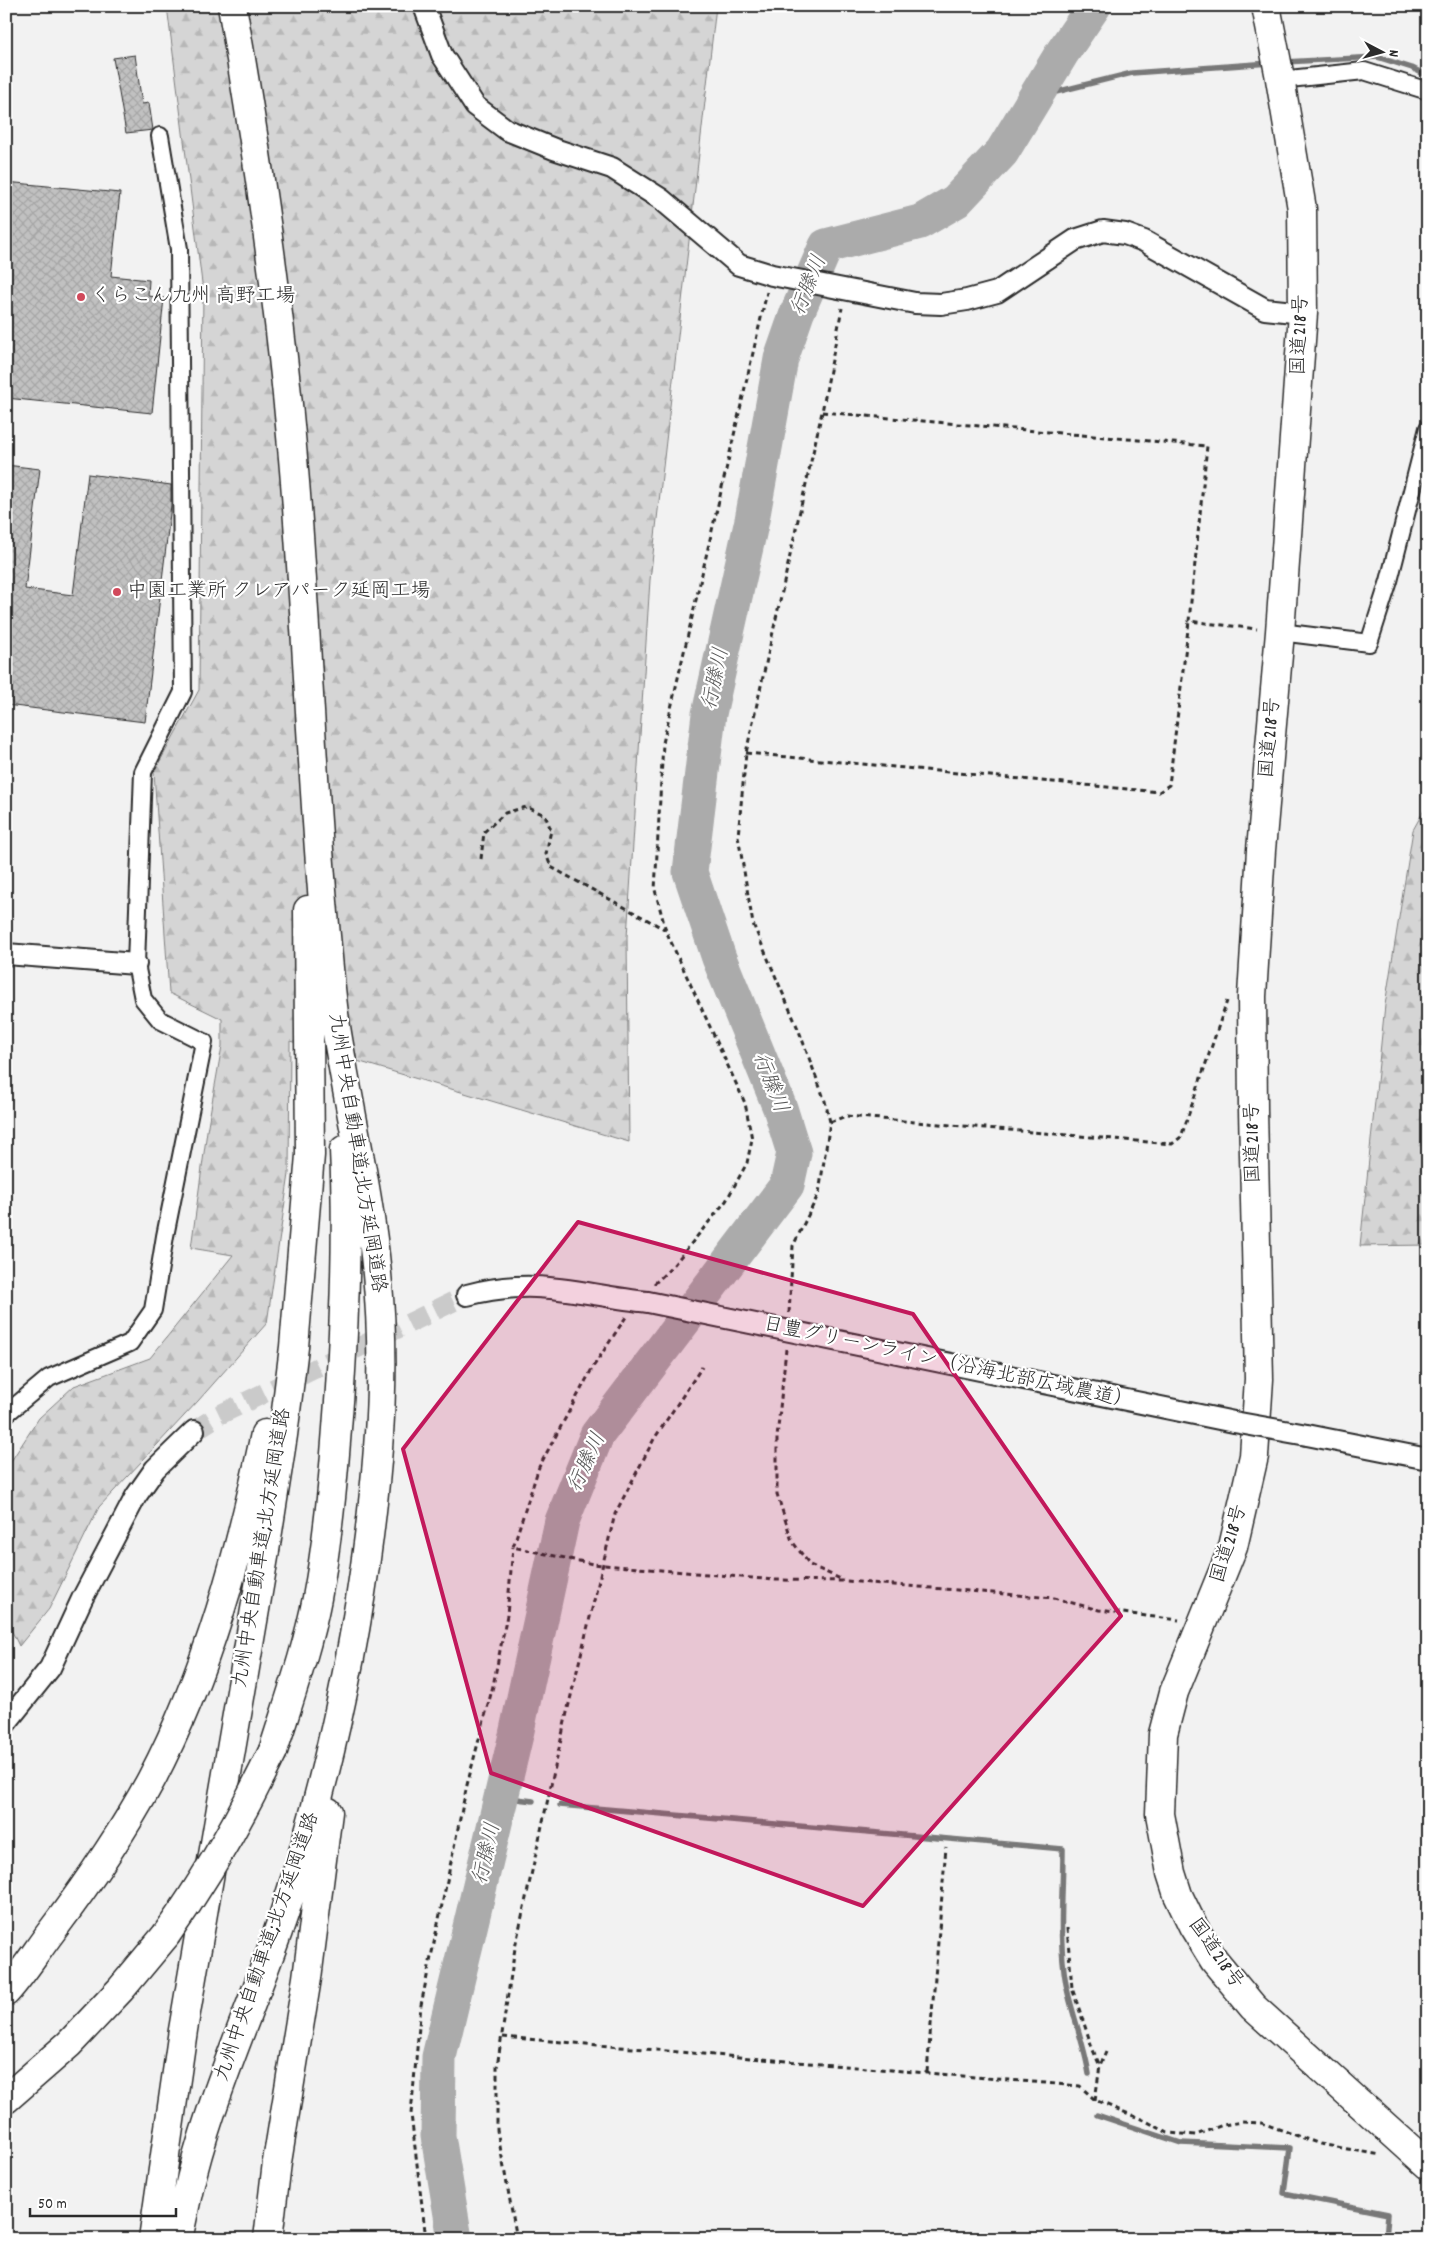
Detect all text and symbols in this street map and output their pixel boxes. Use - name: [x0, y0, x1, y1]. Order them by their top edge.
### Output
- north arrow: [1356, 28, 1406, 78]
- text: N: [1383, 49, 1403, 58]
- water label: 行縢川: [784, 251, 836, 321]
- place label: くらこん九州 高野工場: [91, 283, 296, 311]
- marker: くらこん九州 高野工場: [75, 291, 87, 303]
- street label: 国道218号: [1286, 294, 1316, 376]
- place label: 中園工業所 クレアパーク延岡工場: [127, 578, 430, 606]
- marker: 中園工業所 クレアパーク延岡工場: [111, 586, 123, 598]
- water label: 行縢川: [696, 645, 738, 713]
- street label: 国道218号: [1254, 696, 1288, 780]
- street label: 九州中央自動車道;北方延岡道路: [320, 1011, 392, 1295]
- water label: 行縢川: [744, 1048, 794, 1118]
- street label: 国道218号: [1239, 1102, 1269, 1184]
- street label: 日豊グリーンライン（沿海北部広域農道）: [760, 1311, 1136, 1417]
- street label: 九州中央自動車道;北方延岡道路: [227, 1406, 299, 1690]
- water label: 行縢川: [561, 1428, 615, 1498]
- street label: 国道218号: [1205, 1501, 1255, 1587]
- street label: 九州中央自動車道;北方延岡道路: [209, 1809, 327, 2085]
- water label: 行縢川: [466, 1820, 510, 1888]
- street label: 国道218号: [1180, 1913, 1250, 1995]
- scale bar: [30, 2185, 176, 2217]
- text: 50 m: [38, 2194, 67, 2216]

